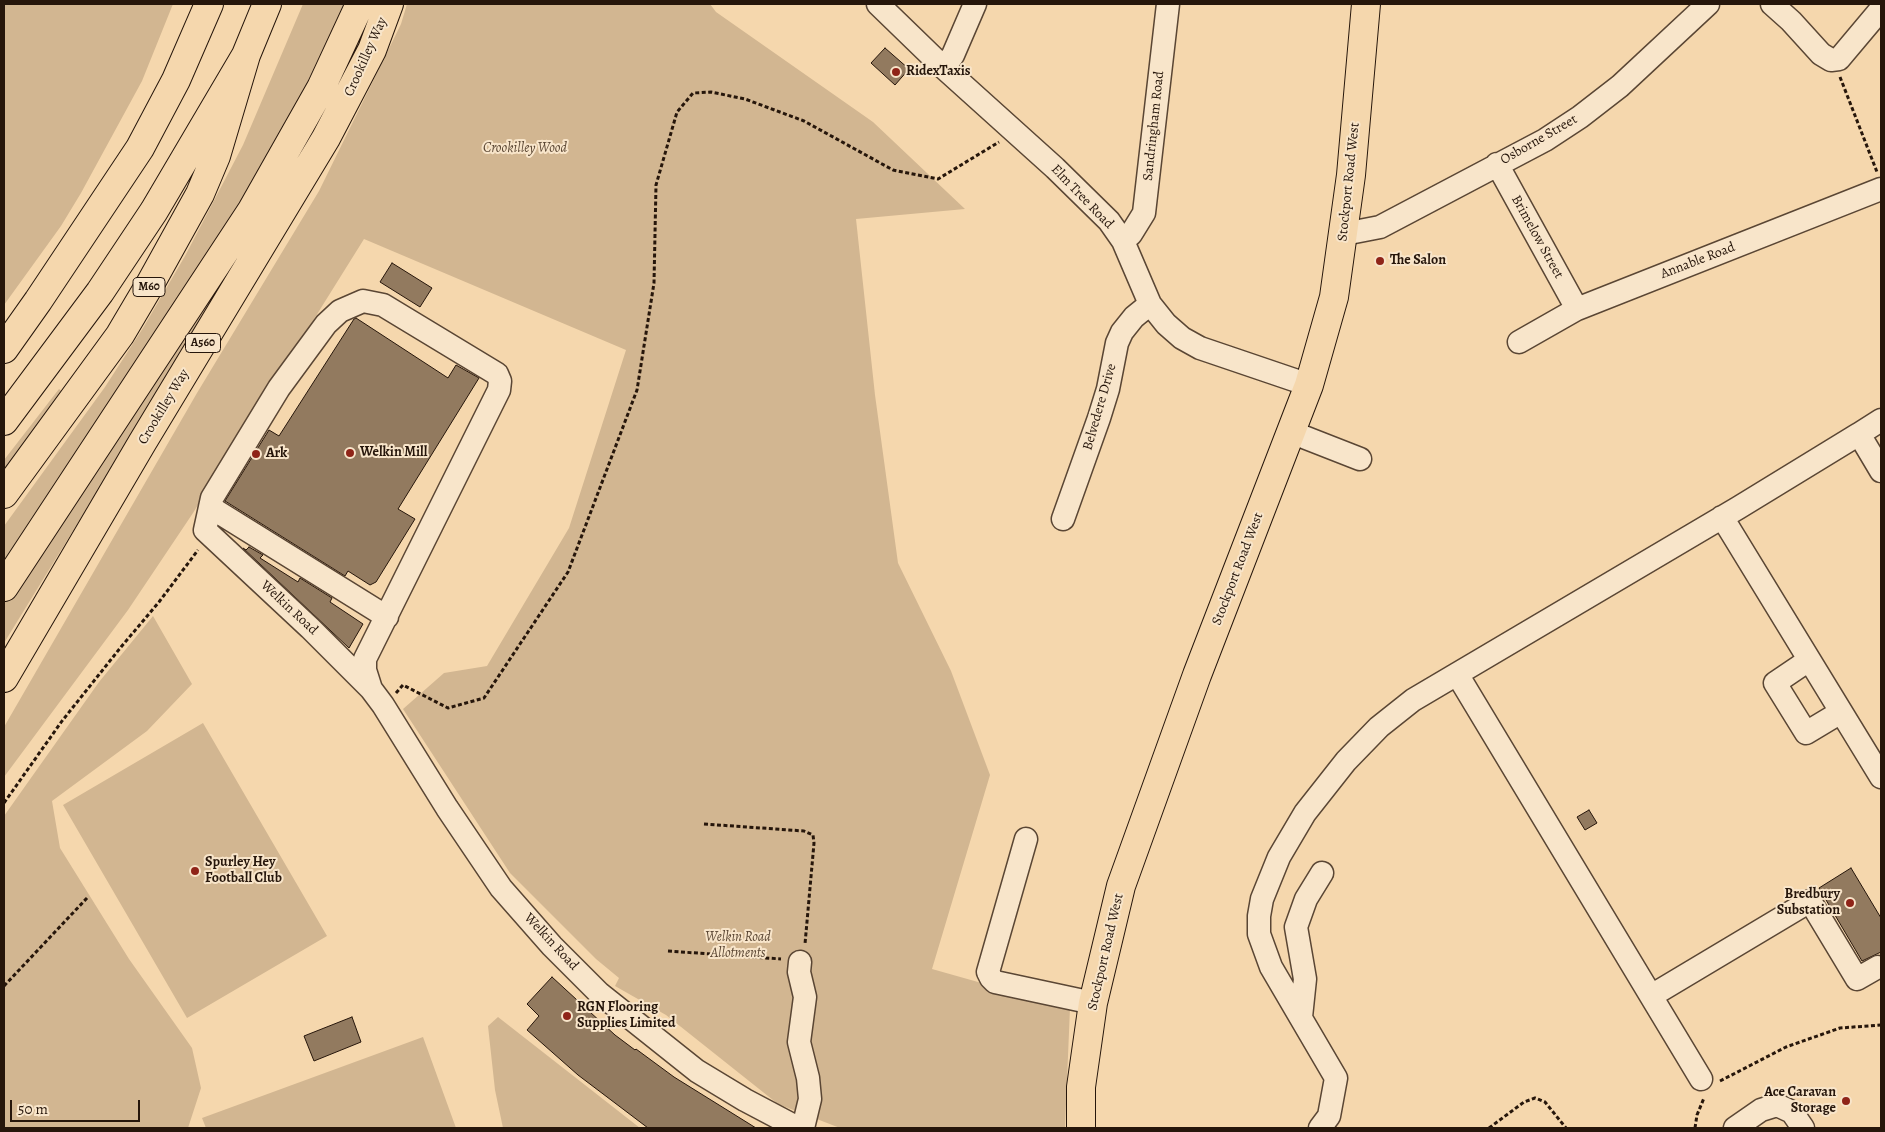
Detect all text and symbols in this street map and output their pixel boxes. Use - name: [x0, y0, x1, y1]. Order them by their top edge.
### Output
- street label: Crookilley Way: [341, 15, 391, 99]
- place label: RidexTaxis: [906, 64, 970, 80]
- marker: RidexTaxis: [890, 66, 902, 78]
- street label: Sandringham Road: [1140, 70, 1168, 182]
- street label: Osborne Street: [1498, 111, 1580, 169]
- street label: Stockport Road West: [1334, 122, 1364, 242]
- park label: Crookilley Wood: [483, 141, 567, 157]
- street label: Elm Tree Road: [1047, 161, 1117, 233]
- street label: Brimelow Street: [1507, 192, 1567, 282]
- street label: Annable Road: [1658, 239, 1738, 283]
- place label: The Salon: [1390, 253, 1446, 269]
- marker: The Salon: [1374, 255, 1386, 267]
- road number: M60: [133, 278, 165, 296]
- road number: A560: [186, 333, 220, 352]
- street label: Belvedere Drive: [1080, 362, 1120, 452]
- street label: Crookilley Way: [135, 366, 193, 448]
- place label: Welkin Mill: [360, 445, 427, 461]
- place label: Ark: [266, 446, 287, 462]
- marker: Welkin Mill: [344, 447, 356, 459]
- marker: Ark: [250, 448, 262, 460]
- street label: Stockport Road West: [1209, 510, 1267, 628]
- street label: Welkin Road: [257, 577, 321, 639]
- place label: Spurley Hey Football Club: [205, 855, 282, 888]
- marker: Spurley Hey Football Club: [189, 865, 201, 877]
- place label: Bredbury Substation: [1777, 887, 1840, 920]
- street label: Stockport Road West: [1084, 892, 1128, 1012]
- marker: Bredbury Substation: [1844, 897, 1856, 909]
- street label: Welkin Road: [520, 910, 582, 974]
- park label: Welkin Road Allotments: [705, 930, 771, 962]
- place label: RGN Flooring Supplies Limited: [577, 1000, 676, 1032]
- marker: RGN Flooring Supplies Limited: [561, 1010, 573, 1022]
- place label: Ace Caravan Storage: [1764, 1085, 1836, 1118]
- scale bar: [12, 1090, 142, 1122]
- marker: Ace Caravan Storage: [1840, 1095, 1852, 1107]
- text: 50 m: [18, 1099, 48, 1119]

